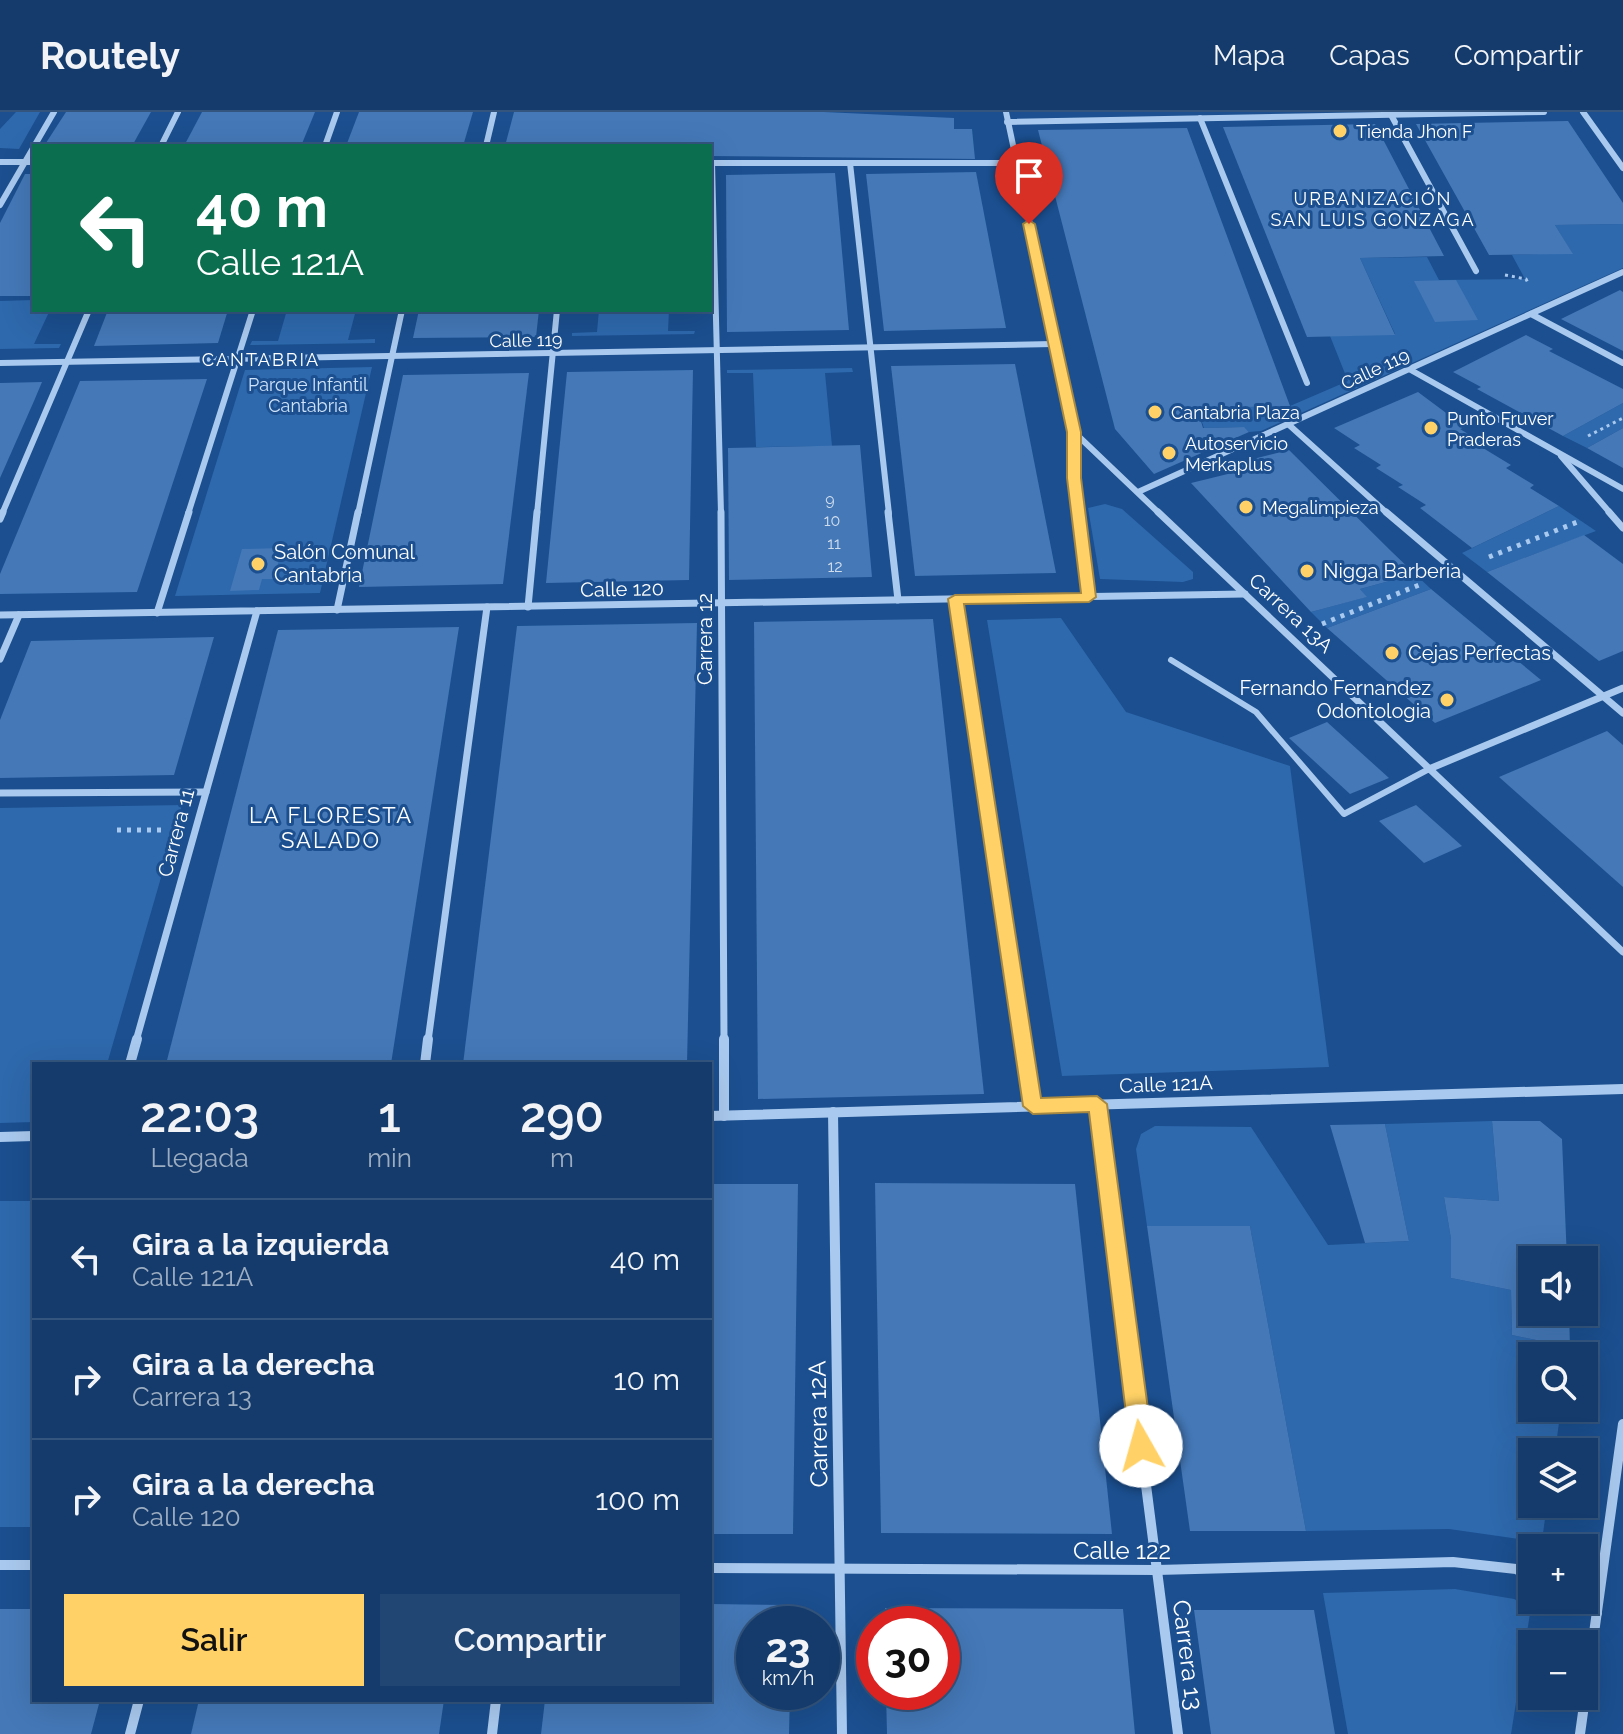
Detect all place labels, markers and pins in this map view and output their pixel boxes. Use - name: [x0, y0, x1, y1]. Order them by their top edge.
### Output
- place label: Tienda Jhon F: [1356, 121, 1473, 142]
- marker: Tienda Jhon F: [1331, 122, 1349, 140]
- pin: [995, 142, 1063, 224]
- place label: Cantabria Plaza: [1171, 402, 1300, 423]
- marker: Cantabria Plaza: [1146, 403, 1164, 421]
- place label: Punto Fruver Praderas: [1447, 408, 1554, 450]
- marker: Punto Fruver Praderas: [1422, 419, 1440, 437]
- place label: Autoservicio Merkaplus: [1185, 433, 1288, 475]
- marker: Autoservicio Merkaplus: [1160, 444, 1178, 462]
- place label: Megalimpieza: [1262, 497, 1379, 518]
- marker: Megalimpieza: [1237, 498, 1255, 516]
- place label: Salón Comunal Cantabria: [274, 540, 416, 587]
- marker: Salón Comunal Cantabria: [249, 555, 267, 573]
- place label: Nigga Barberia: [1323, 559, 1461, 583]
- marker: Nigga Barberia: [1298, 562, 1316, 580]
- place label: Cejas Perfectas: [1408, 641, 1551, 665]
- marker: Cejas Perfectas: [1383, 644, 1401, 662]
- place label: Fernando Fernandez Odontologia: [1239, 676, 1431, 723]
- marker: Fernando Fernandez Odontologia: [1438, 691, 1456, 709]

